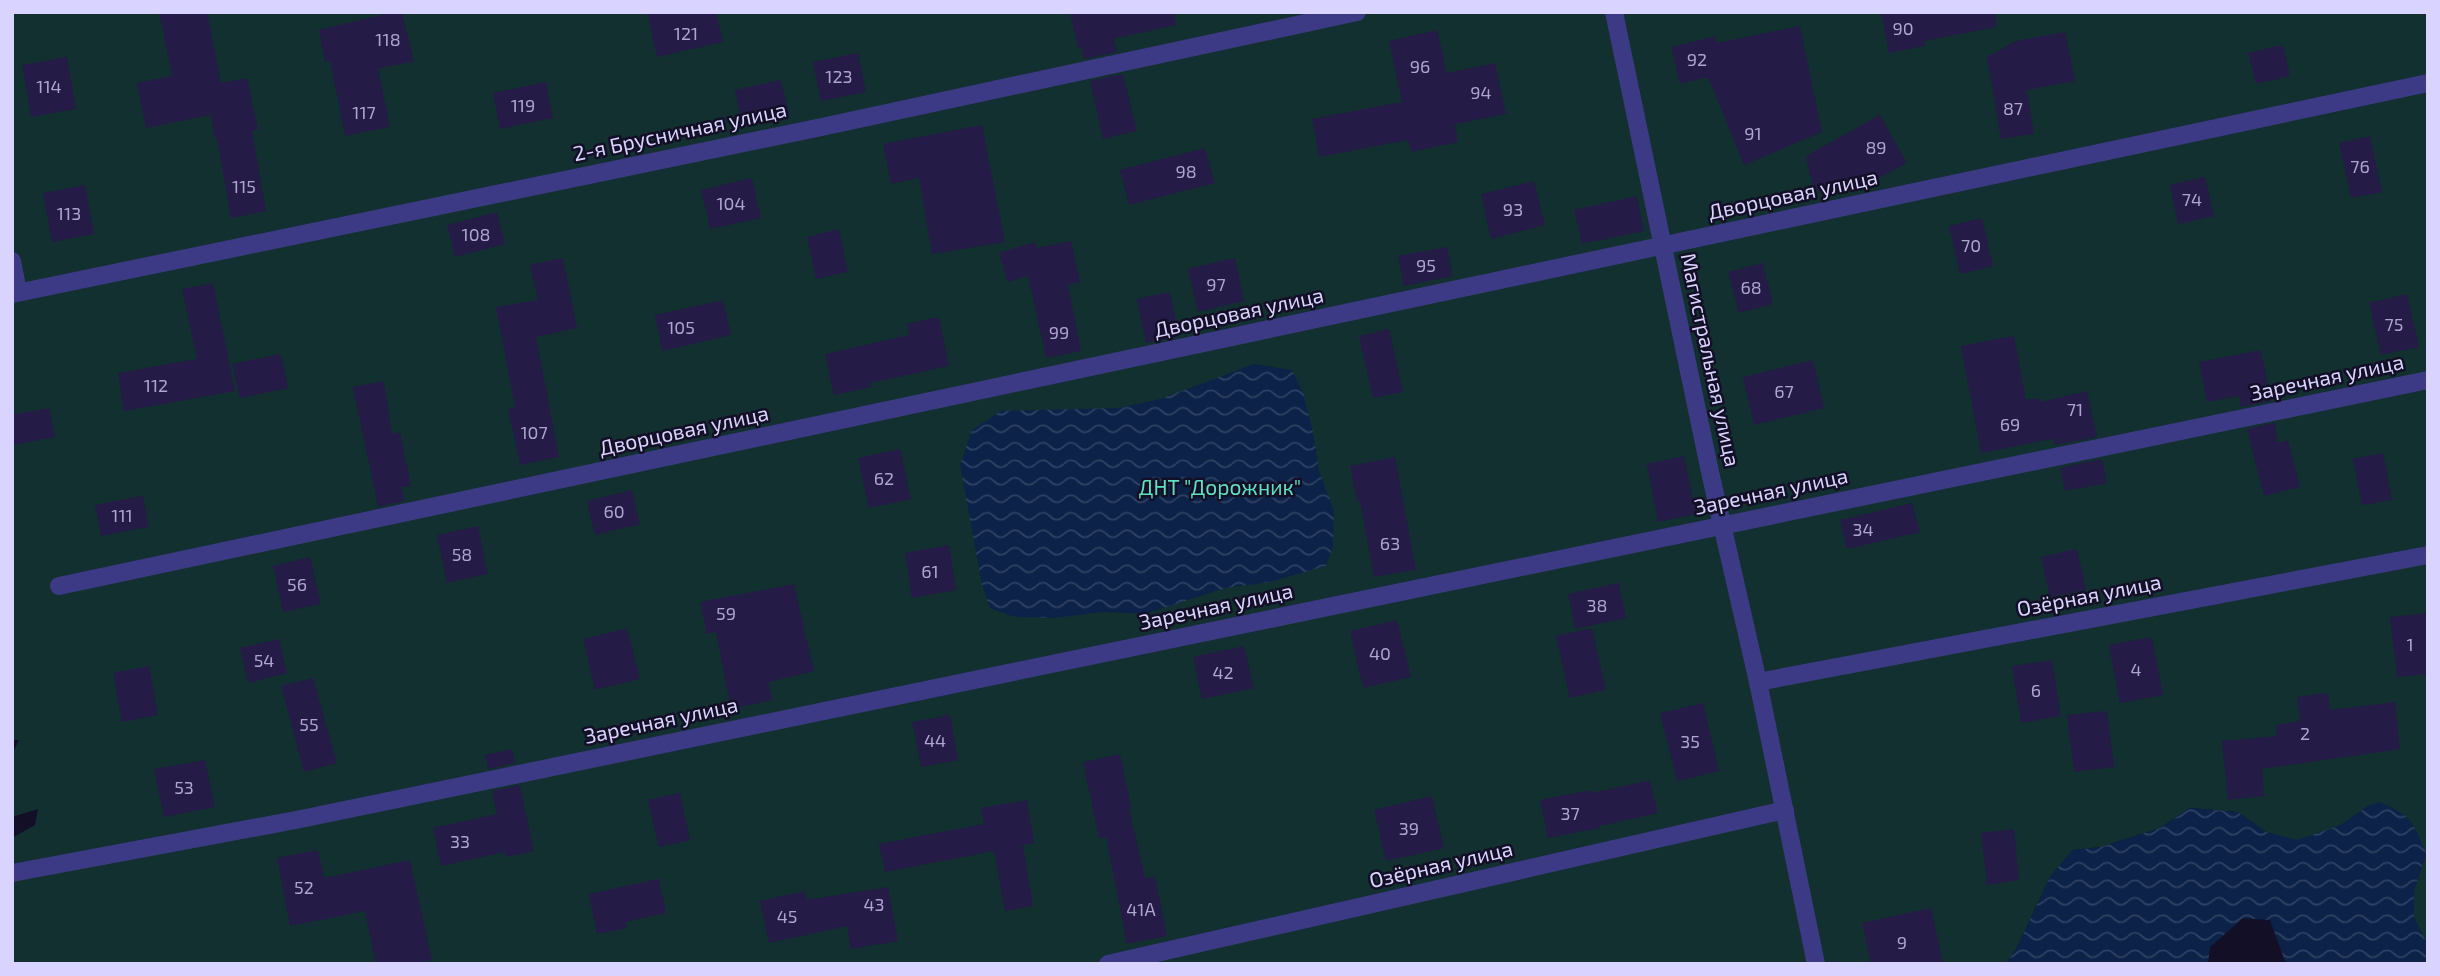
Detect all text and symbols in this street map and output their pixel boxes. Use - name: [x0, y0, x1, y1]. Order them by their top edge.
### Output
- house number: 90: [1892, 17, 1914, 39]
- house number: 121: [674, 22, 698, 44]
- house number: 118: [375, 28, 401, 50]
- house number: 92: [1687, 48, 1707, 70]
- house number: 96: [1410, 55, 1430, 77]
- house number: 123: [825, 65, 853, 87]
- house number: 114: [36, 75, 62, 97]
- house number: 94: [1470, 81, 1492, 103]
- house number: 119: [511, 94, 535, 116]
- street label: 2-я Брусничная улица: [571, 96, 789, 166]
- house number: 87: [2003, 97, 2023, 119]
- house number: 117: [352, 101, 376, 123]
- house number: 91: [1744, 122, 1762, 144]
- house number: 89: [1865, 136, 1887, 158]
- house number: 76: [2350, 155, 2370, 177]
- house number: 98: [1175, 160, 1197, 182]
- street label: Дворцовая улица: [1706, 163, 1880, 225]
- house number: 115: [232, 175, 256, 197]
- house number: 74: [2182, 188, 2202, 210]
- house number: 104: [716, 192, 746, 214]
- house number: 93: [1503, 198, 1523, 220]
- house number: 113: [57, 202, 81, 224]
- house number: 108: [462, 223, 490, 245]
- house number: 70: [1961, 234, 1981, 256]
- street label: Магистральная улица: [1676, 251, 1746, 469]
- house number: 95: [1416, 254, 1436, 276]
- house number: 97: [1206, 273, 1226, 295]
- house number: 68: [1740, 276, 1762, 298]
- street label: Дворцовая улица: [1152, 281, 1326, 343]
- house number: 75: [2385, 313, 2403, 335]
- house number: 105: [667, 316, 695, 338]
- house number: 99: [1049, 321, 1069, 343]
- street label: Заречная улица: [2248, 348, 2406, 406]
- house number: 112: [144, 374, 168, 396]
- house number: 67: [1774, 380, 1794, 402]
- house number: 71: [2067, 398, 2083, 420]
- street label: Дворцовая улица: [597, 399, 771, 461]
- house number: 69: [2000, 413, 2020, 435]
- house number: 107: [520, 421, 548, 443]
- street label: Заречная улица: [1692, 462, 1850, 520]
- house number: 62: [874, 467, 894, 489]
- park label: ДНТ "Дорожник": [1139, 474, 1301, 499]
- house number: 60: [603, 500, 625, 522]
- house number: 111: [111, 504, 133, 526]
- house number: 34: [1852, 518, 1874, 540]
- house number: 63: [1380, 532, 1400, 554]
- house number: 58: [452, 543, 472, 565]
- house number: 61: [921, 560, 939, 582]
- street label: Озёрная улица: [2014, 568, 2163, 622]
- house number: 56: [287, 573, 307, 595]
- street label: Заречная улица: [1137, 577, 1295, 635]
- house number: 38: [1587, 594, 1607, 616]
- house number: 59: [716, 602, 736, 624]
- house number: 1: [2406, 633, 2414, 655]
- house number: 40: [1369, 642, 1391, 664]
- house number: 54: [254, 649, 274, 671]
- house number: 4: [2130, 658, 2142, 680]
- house number: 42: [1212, 661, 1234, 683]
- house number: 6: [2031, 679, 2041, 701]
- street label: Заречная улица: [582, 691, 740, 749]
- house number: 55: [299, 713, 319, 735]
- house number: 2: [2300, 722, 2310, 744]
- house number: 44: [924, 729, 946, 751]
- house number: 35: [1680, 730, 1700, 752]
- house number: 53: [174, 776, 194, 798]
- house number: 37: [1560, 802, 1580, 824]
- house number: 39: [1399, 817, 1419, 839]
- house number: 33: [450, 830, 470, 852]
- street label: Озёрная улица: [1366, 835, 1515, 893]
- house number: 52: [294, 876, 314, 898]
- house number: 43: [863, 893, 885, 915]
- house number: 41А: [1126, 898, 1157, 920]
- house number: 45: [777, 905, 797, 927]
- house number: 9: [1897, 931, 1907, 953]

